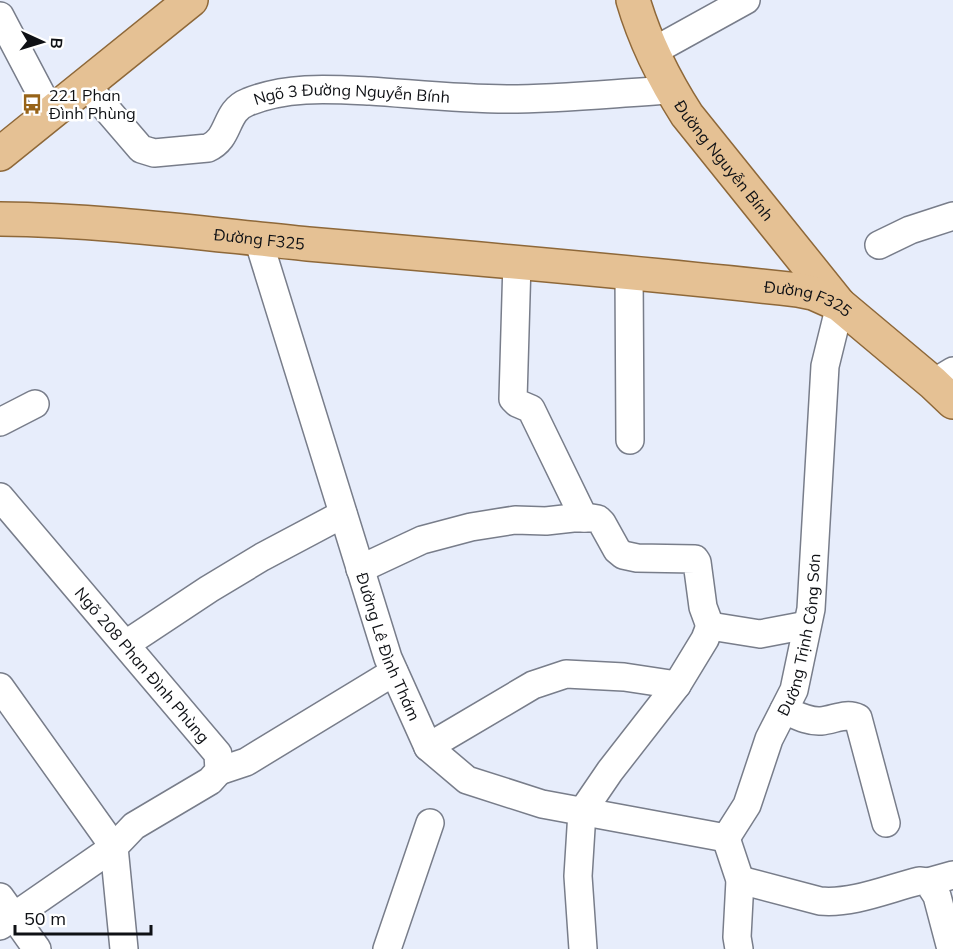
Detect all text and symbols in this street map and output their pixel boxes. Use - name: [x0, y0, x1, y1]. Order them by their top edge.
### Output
- north arrow: [12, 12, 72, 72]
- text: B: [47, 37, 67, 49]
- street label: Ngõ 3 Đường Nguyễn Bính: [251, 79, 451, 109]
- place label: 221 Phan Đình Phùng: [49, 85, 136, 123]
- bus stop icon: 221 Phan Đình Phùng: [20, 92, 44, 116]
- street label: Đường Nguyễn Bính: [670, 96, 778, 225]
- street label: Đường F325: [213, 224, 306, 254]
- street label: Đường F325: [763, 276, 856, 321]
- street label: Đường Trịnh Công Sơn: [773, 553, 824, 719]
- street label: Đường Lê Đình Thám: [352, 570, 425, 724]
- street label: Ngõ 208 Phan Đình Phùng: [71, 583, 214, 747]
- scale bar: [15, 898, 152, 936]
- text: 50 m: [24, 907, 66, 930]

